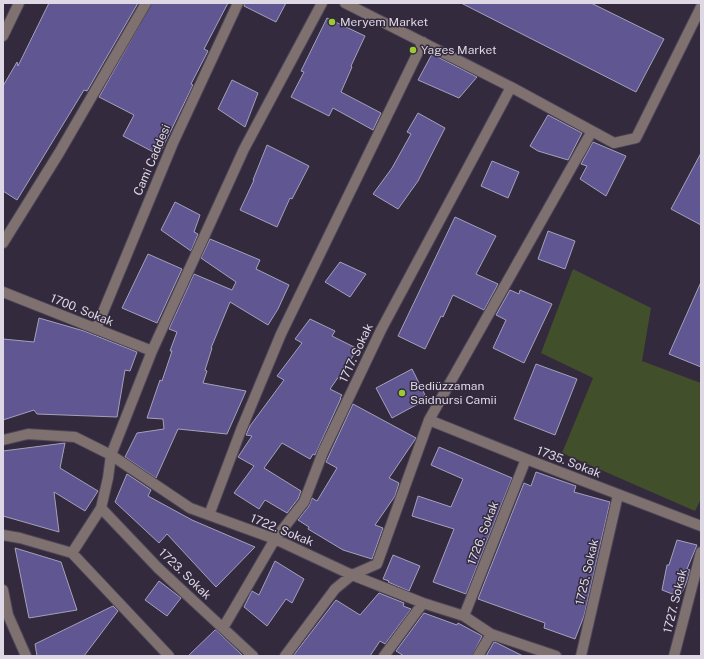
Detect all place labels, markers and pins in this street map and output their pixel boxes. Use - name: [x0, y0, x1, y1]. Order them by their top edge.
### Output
- place label: Meryem Market: [340, 15, 428, 29]
- marker: Meryem Market: [327, 17, 337, 27]
- place label: Yages Market: [421, 43, 497, 57]
- marker: Yages Market: [408, 45, 418, 55]
- place label: Bediüzzaman Saidnursi Camii: [410, 379, 497, 407]
- marker: Bediüzzaman Saidnursi Camii: [397, 388, 407, 398]

